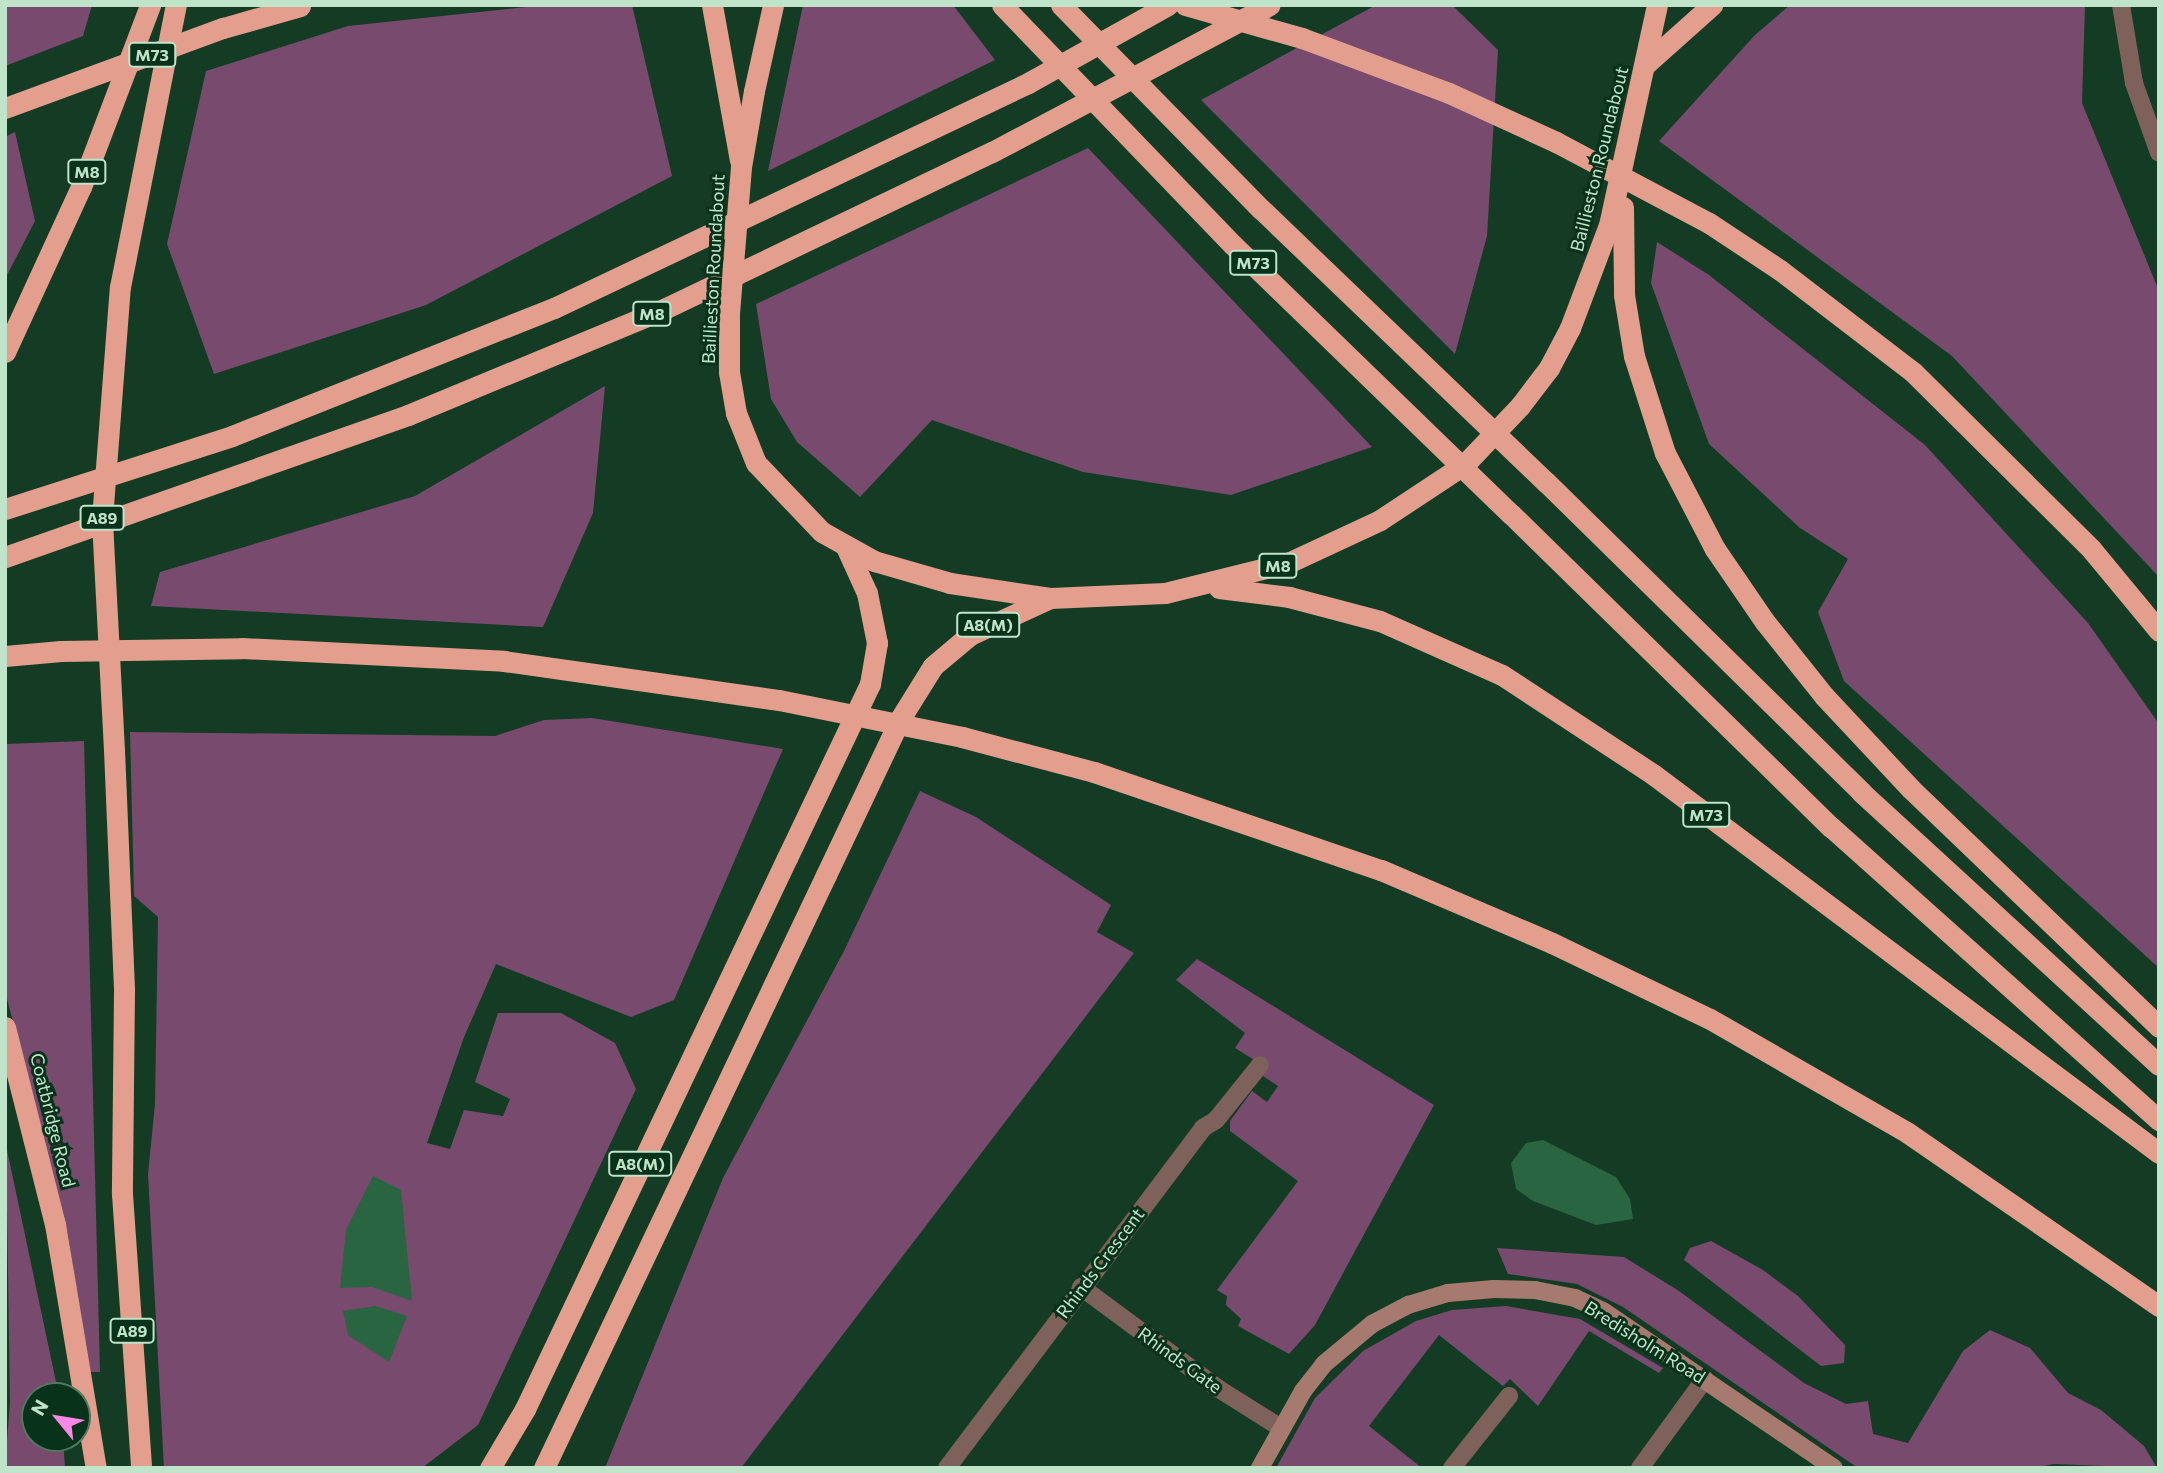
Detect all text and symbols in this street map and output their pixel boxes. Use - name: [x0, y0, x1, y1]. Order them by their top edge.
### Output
- road number: M73: [128, 42, 176, 68]
- street label: Baillieston Roundabout: [1566, 64, 1632, 254]
- road number: M8: [66, 160, 108, 184]
- street label: Baillieston Roundabout: [697, 174, 729, 364]
- road number: M73: [1228, 250, 1278, 276]
- road number: M8: [631, 302, 673, 326]
- road number: A89: [79, 505, 125, 530]
- road number: M8: [1257, 554, 1299, 579]
- road number: A8(M): [955, 612, 1021, 638]
- road number: M73: [1682, 802, 1730, 828]
- street label: Coatbridge Road: [26, 1051, 80, 1189]
- road number: A8(M): [607, 1152, 673, 1176]
- street label: Rhinds Crescent: [1052, 1204, 1148, 1322]
- street label: Bredisholm Road: [1581, 1296, 1709, 1388]
- road number: A89: [109, 1318, 155, 1344]
- street label: Rhinds Gate: [1134, 1322, 1226, 1398]
- north arrow: [21, 1382, 91, 1452]
- text: N: [26, 1395, 53, 1419]

